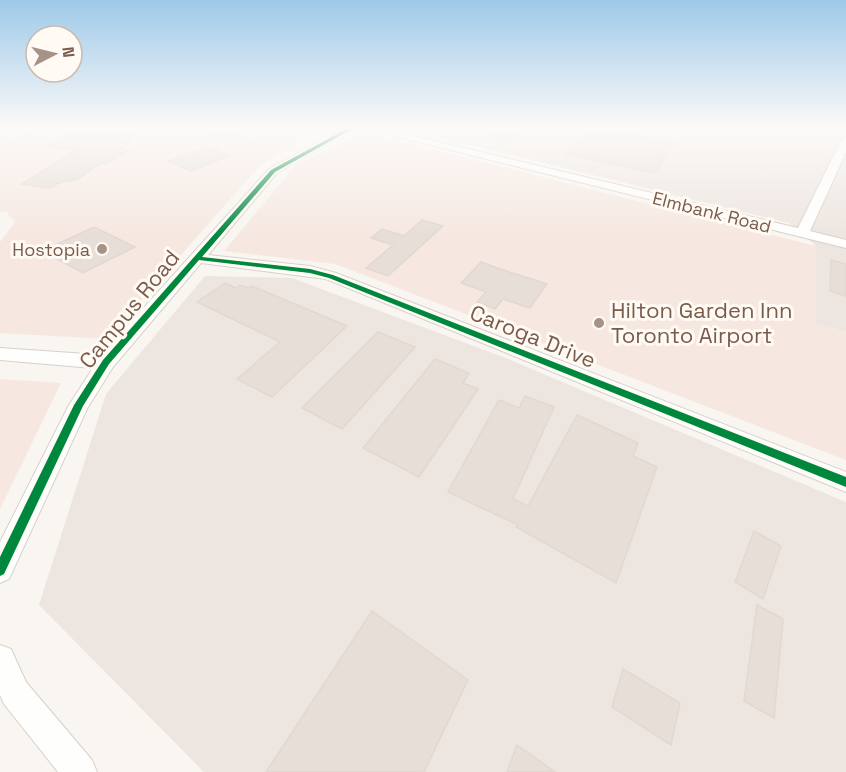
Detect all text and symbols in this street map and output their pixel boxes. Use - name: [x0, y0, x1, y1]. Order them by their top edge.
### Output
- north arrow: [24, 24, 84, 84]
- text: N: [57, 46, 79, 59]
- street label: Elmbank Road: [650, 186, 774, 238]
- place label: Hostopia: [12, 238, 90, 261]
- marker: Hostopia: [95, 242, 109, 256]
- street label: Campus Road: [73, 244, 185, 374]
- place label: Hilton Garden Inn Toronto Airport: [611, 296, 792, 349]
- street label: Caroga Drive: [466, 298, 600, 374]
- marker: Hilton Garden Inn Toronto Airport: [592, 316, 606, 330]

